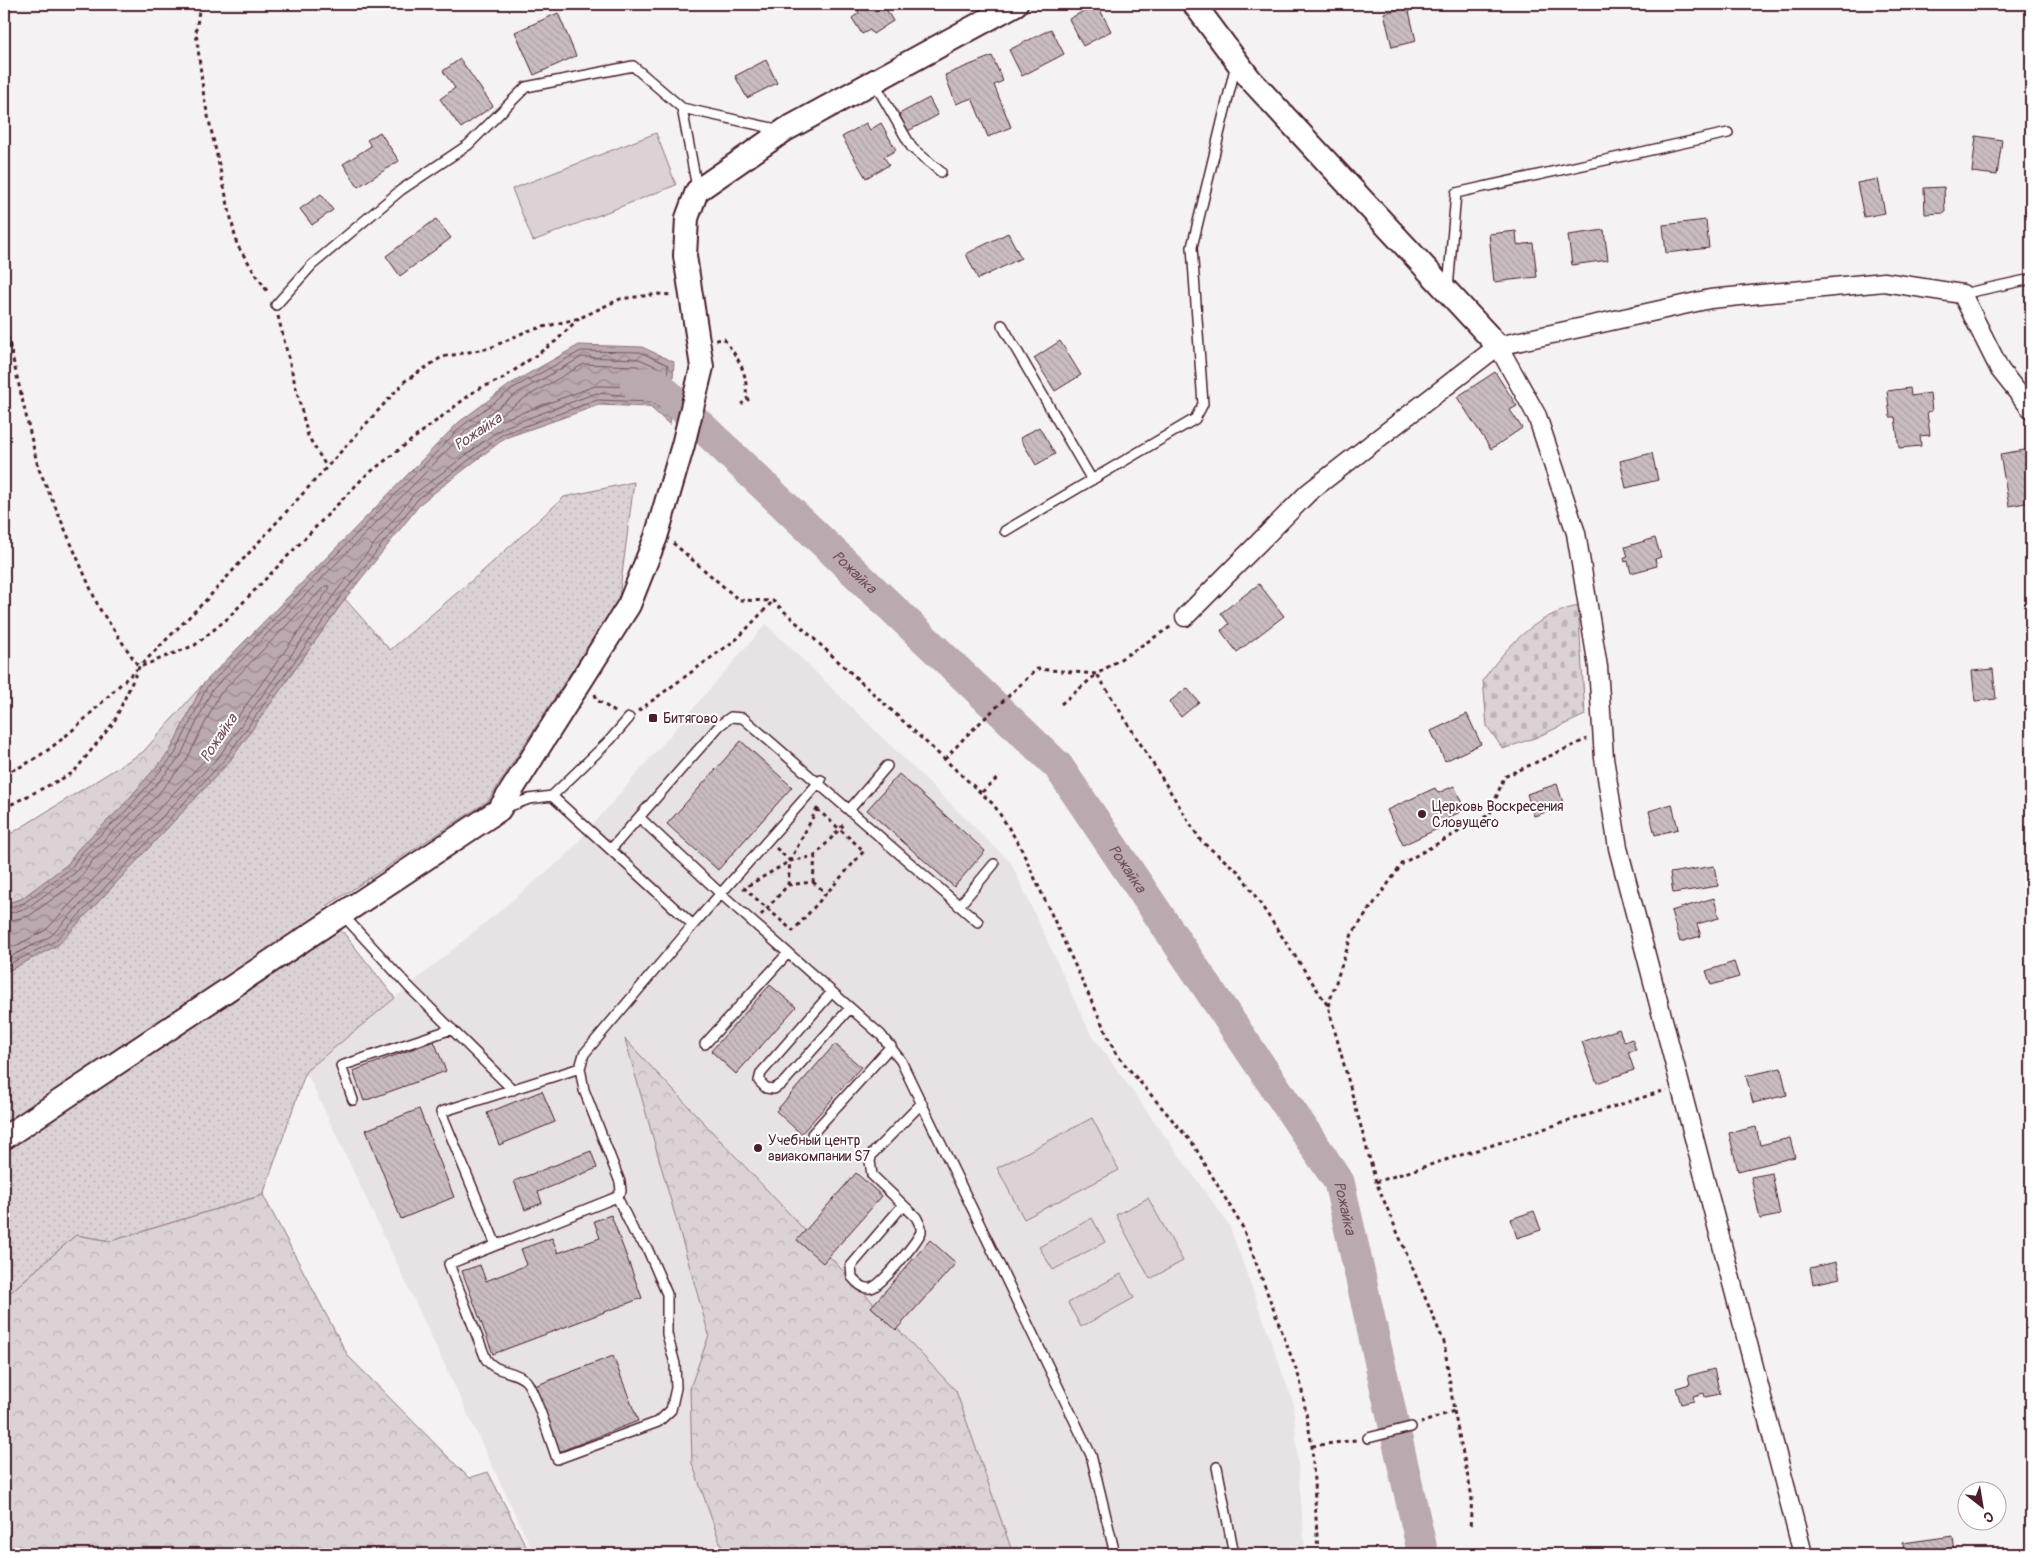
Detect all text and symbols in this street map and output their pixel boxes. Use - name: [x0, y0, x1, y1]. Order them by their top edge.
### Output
- water label: Рожайка: [450, 408, 507, 455]
- water label: Рожайка: [828, 546, 881, 598]
- water label: Рожайка: [196, 709, 243, 766]
- place label: Битягово: [663, 710, 718, 727]
- marker: Битягово: [647, 712, 659, 724]
- place label: Церковь Воскресения Словущего: [1432, 798, 1564, 831]
- marker: Церковь Воскресения Словущего: [1416, 808, 1428, 820]
- water label: Рожайка: [1104, 841, 1151, 897]
- place label: Учебный центр авиакомпании S7: [768, 1132, 870, 1165]
- marker: Учебный центр авиакомпании S7: [752, 1142, 764, 1154]
- water label: Рожайка: [1330, 1180, 1360, 1238]
- north arrow: [1958, 1480, 2008, 1530]
- text: С: [1980, 1507, 1997, 1526]

